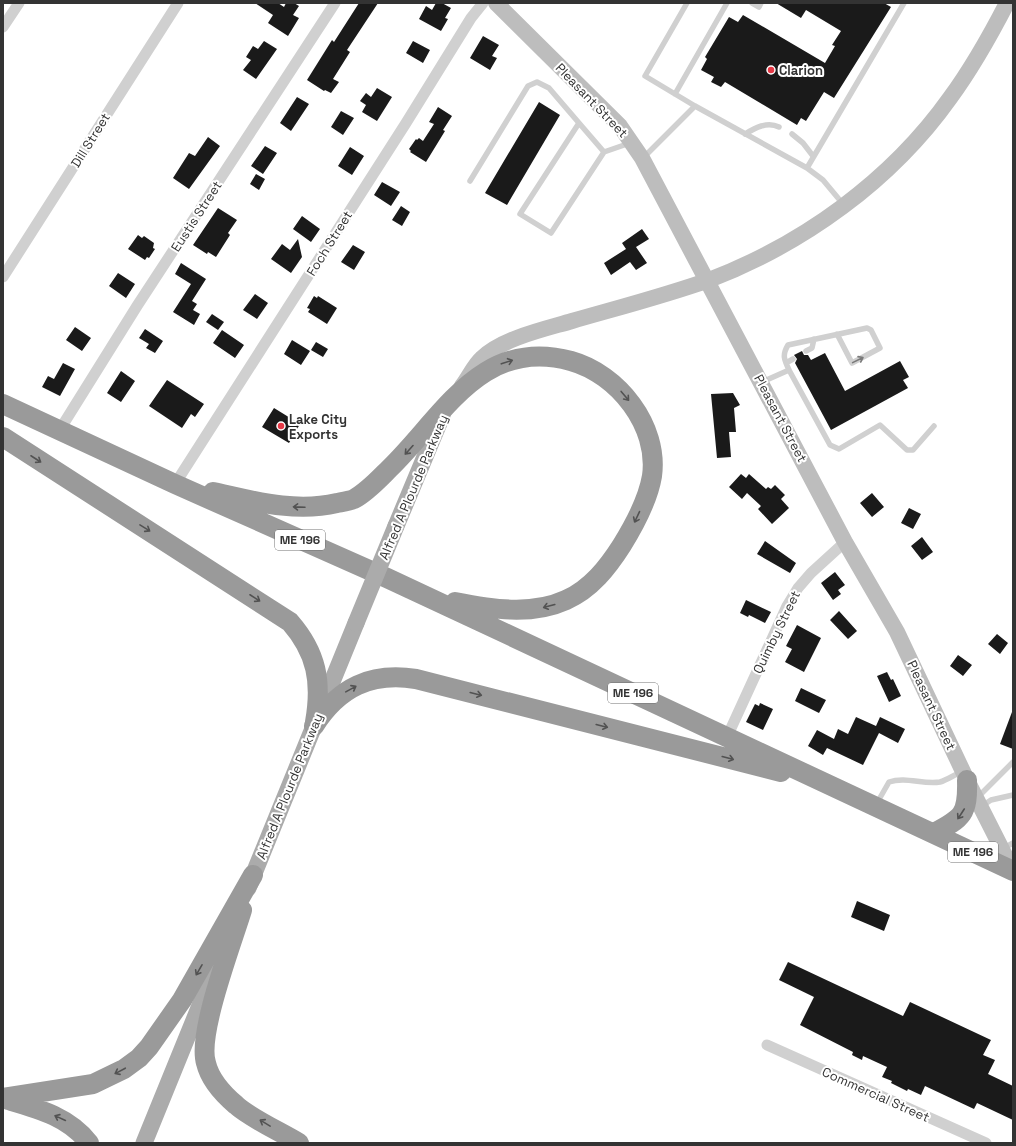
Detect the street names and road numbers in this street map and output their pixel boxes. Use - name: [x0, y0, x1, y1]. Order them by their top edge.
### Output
- street label: Pleasant Street: [552, 59, 632, 141]
- street label: Dill Street: [67, 110, 114, 171]
- street label: Eustis Street: [167, 178, 226, 255]
- street label: Foch Street: [303, 207, 356, 279]
- street label: Pleasant Street: [750, 371, 811, 465]
- street label: Alfred A Plourde Parkway: [375, 412, 452, 562]
- road number: ME 196: [275, 530, 325, 550]
- street label: Quimby Street: [749, 588, 804, 677]
- street label: Pleasant Street: [903, 658, 960, 753]
- road number: ME 196: [608, 683, 658, 703]
- street label: Alfred A Plourde Parkway: [252, 711, 327, 862]
- road number: ME 196: [948, 842, 998, 862]
- street label: Commercial Street: [819, 1063, 932, 1126]

